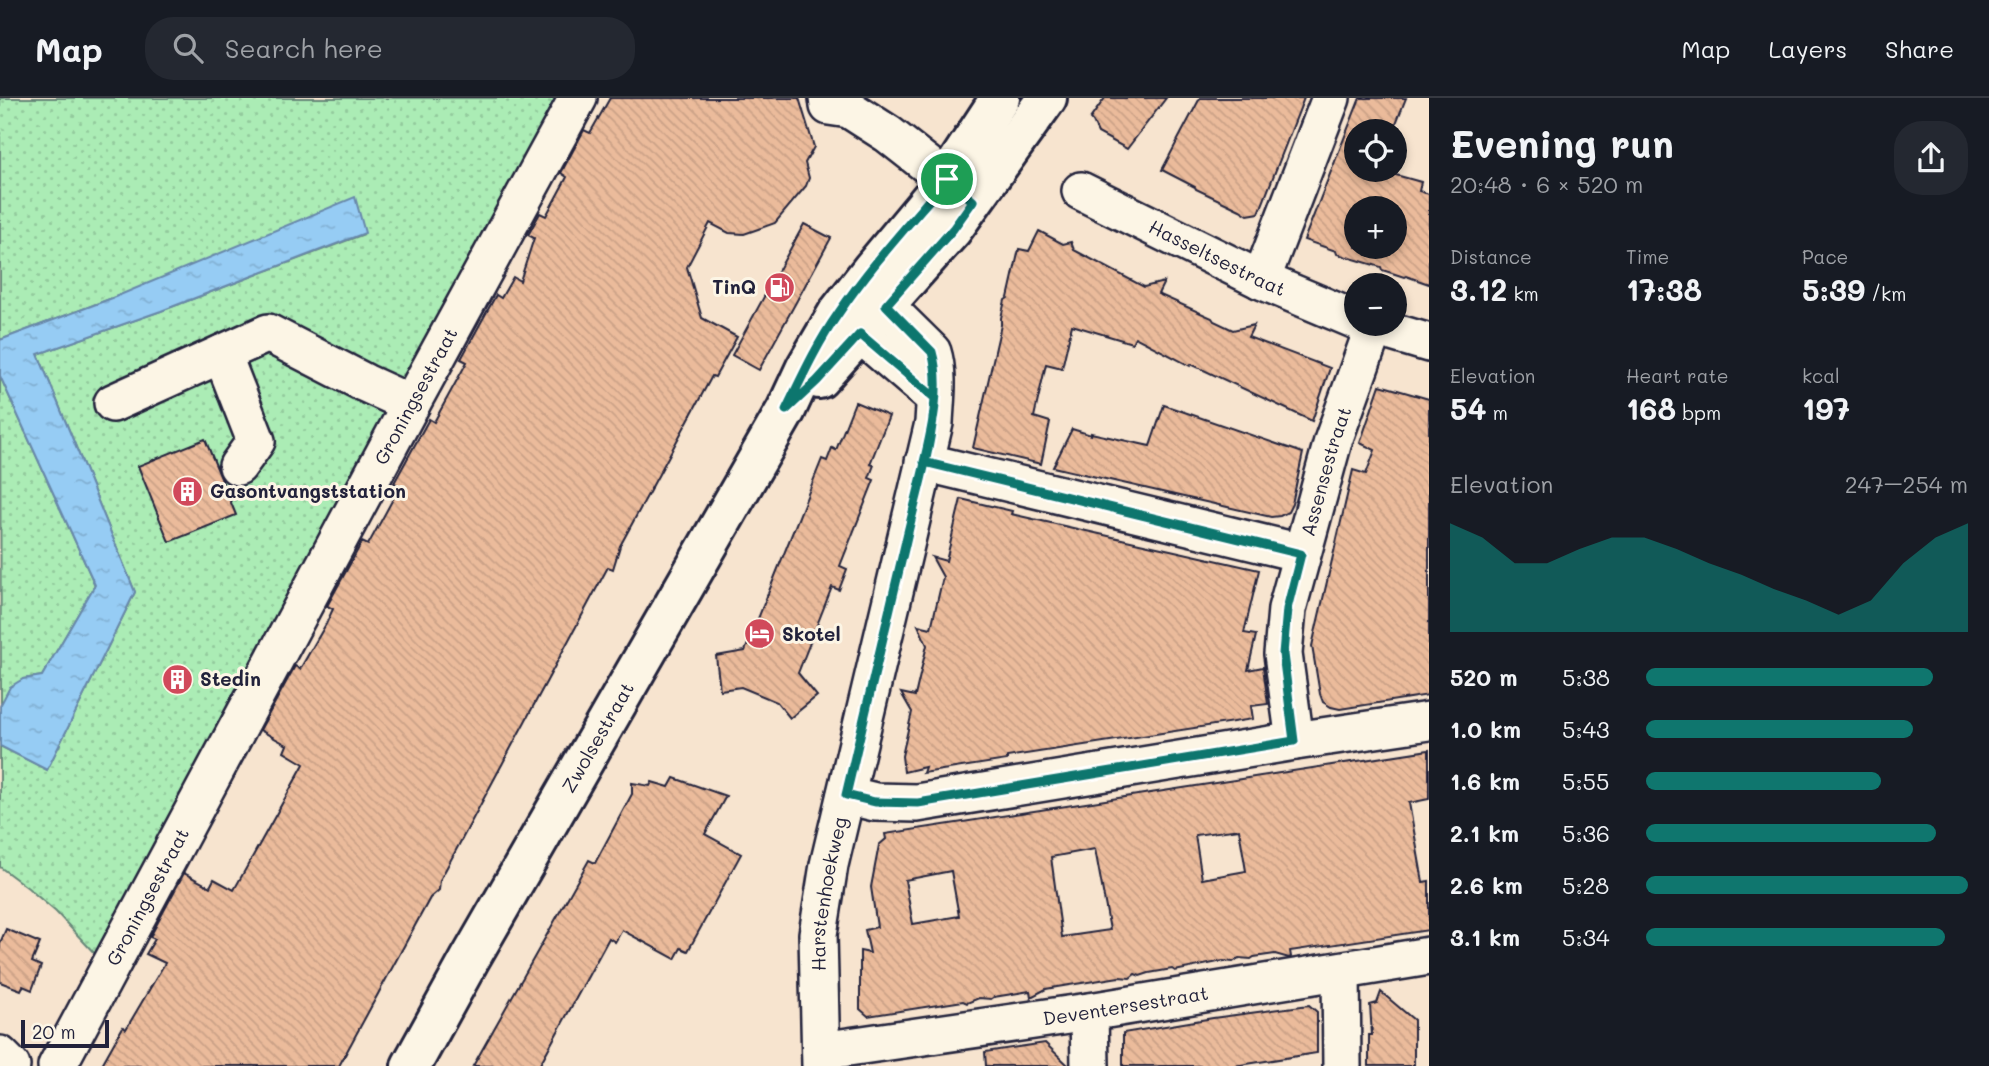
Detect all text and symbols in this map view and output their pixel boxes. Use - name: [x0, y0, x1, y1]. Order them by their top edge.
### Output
- search box: [145, 17, 635, 80]
- text: Map: [35, 27, 103, 70]
- icon: search: [169, 29, 207, 67]
- text: Search here: [225, 31, 383, 65]
- text: Map: [1682, 33, 1730, 64]
- text: Layers: [1768, 33, 1847, 64]
- text: Share: [1885, 33, 1954, 64]
- text: Evening run: [1450, 118, 1674, 168]
- map controls: [1344, 119, 1407, 336]
- button: locate: [1344, 119, 1407, 182]
- button: share: [1894, 121, 1968, 195]
- pin: [917, 149, 977, 209]
- icon: arrive: [928, 160, 966, 198]
- text: 20:48 · 6 × 520 m: [1450, 169, 1643, 199]
- button: +: [1344, 196, 1407, 259]
- street label: Hasseltsestraat: [1145, 214, 1290, 301]
- text: Distance: [1450, 244, 1532, 269]
- text: Time: [1626, 244, 1669, 269]
- text: Pace: [1802, 244, 1848, 269]
- text: 3.12: [1450, 269, 1507, 309]
- text: 17:38: [1626, 269, 1702, 309]
- text: 5:39: [1802, 269, 1865, 309]
- fuel station icon: TinQ: [762, 270, 796, 304]
- button: −: [1344, 273, 1407, 336]
- place label: TinQ: [712, 274, 756, 299]
- text: km: [1507, 281, 1539, 306]
- text: /km: [1865, 281, 1906, 306]
- street label: Groningsestraat: [368, 322, 463, 469]
- text: Elevation: [1450, 363, 1535, 388]
- text: Heart rate: [1626, 363, 1729, 388]
- text: kcal: [1802, 363, 1840, 388]
- text: 54: [1450, 388, 1487, 428]
- text: 168: [1626, 388, 1676, 428]
- text: 197: [1802, 388, 1850, 428]
- text: m: [1487, 400, 1508, 425]
- text: bpm: [1676, 400, 1721, 425]
- street label: Assensestraat: [1295, 403, 1356, 539]
- text: Elevation: [1450, 469, 1553, 499]
- text: 247–254 m: [1845, 469, 1968, 499]
- building icon: Gasontvangststation: [170, 474, 204, 508]
- place label: Gasontvangststation: [210, 478, 406, 503]
- hotel icon: Skotel: [742, 617, 776, 651]
- place label: Skotel: [782, 621, 841, 646]
- building icon: Stedin: [160, 662, 194, 696]
- text: 520 m: [1450, 662, 1518, 692]
- text: 5:38: [1562, 662, 1610, 692]
- place label: Stedin: [200, 666, 261, 691]
- street label: Zwolsestraat: [555, 677, 639, 797]
- text: 1.0 km: [1450, 714, 1521, 744]
- text: 5:43: [1562, 714, 1610, 744]
- text: 1.6 km: [1450, 766, 1520, 796]
- text: 5:55: [1562, 766, 1609, 796]
- street label: Harstenhoekweg: [805, 814, 852, 971]
- text: 2.1 km: [1450, 818, 1519, 848]
- text: 5:36: [1562, 818, 1610, 848]
- street label: Groningsestraat: [100, 823, 194, 970]
- text: 2.6 km: [1450, 870, 1523, 900]
- text: 5:28: [1562, 870, 1609, 900]
- text: 3.1 km: [1450, 922, 1520, 952]
- text: 5:34: [1562, 922, 1610, 952]
- street label: Deventersestraat: [1041, 980, 1210, 1031]
- scale bar: [21, 1017, 108, 1049]
- text: 20 m: [32, 1019, 76, 1044]

